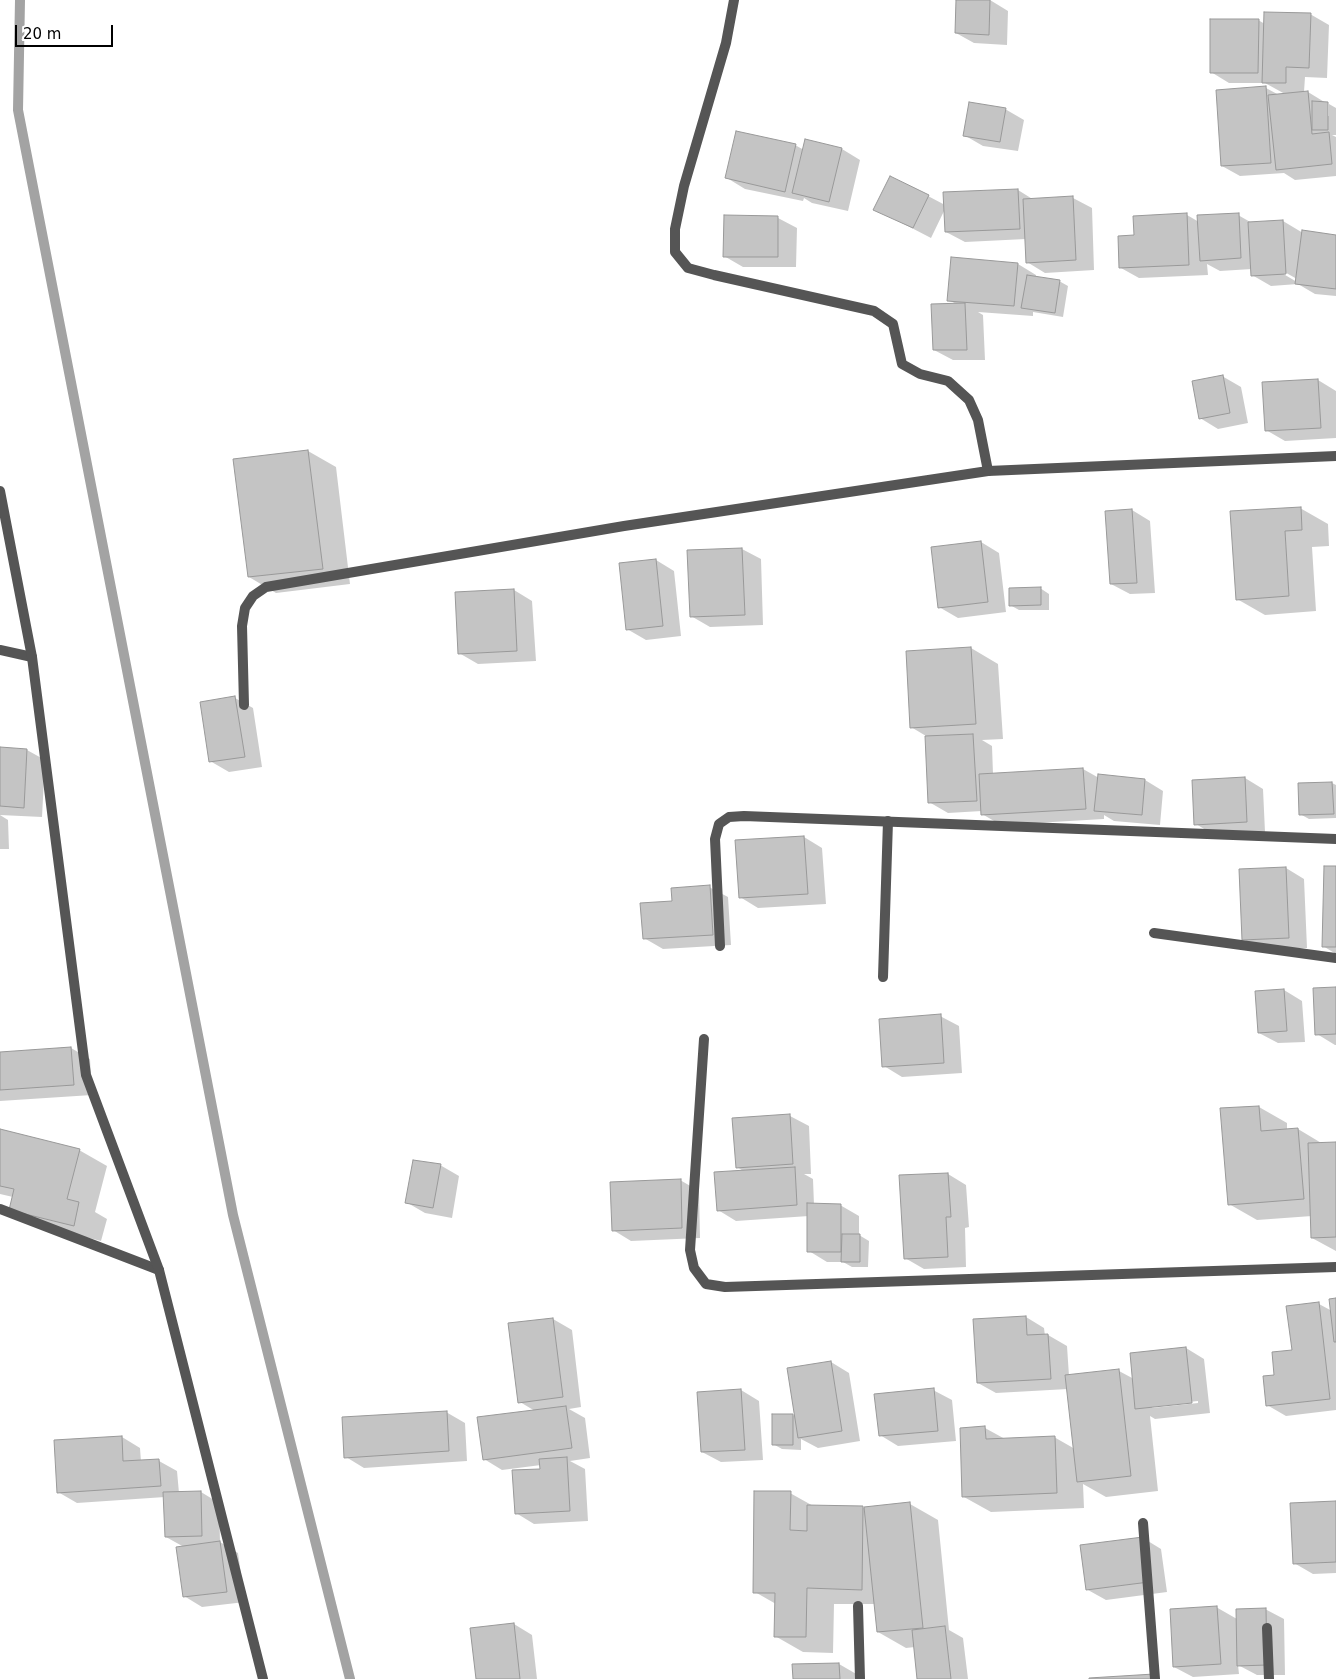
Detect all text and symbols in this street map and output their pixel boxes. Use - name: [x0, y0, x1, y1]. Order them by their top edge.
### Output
- scale bar: [18, 15, 115, 47]
- text: 20 m: [23, 25, 61, 43]

